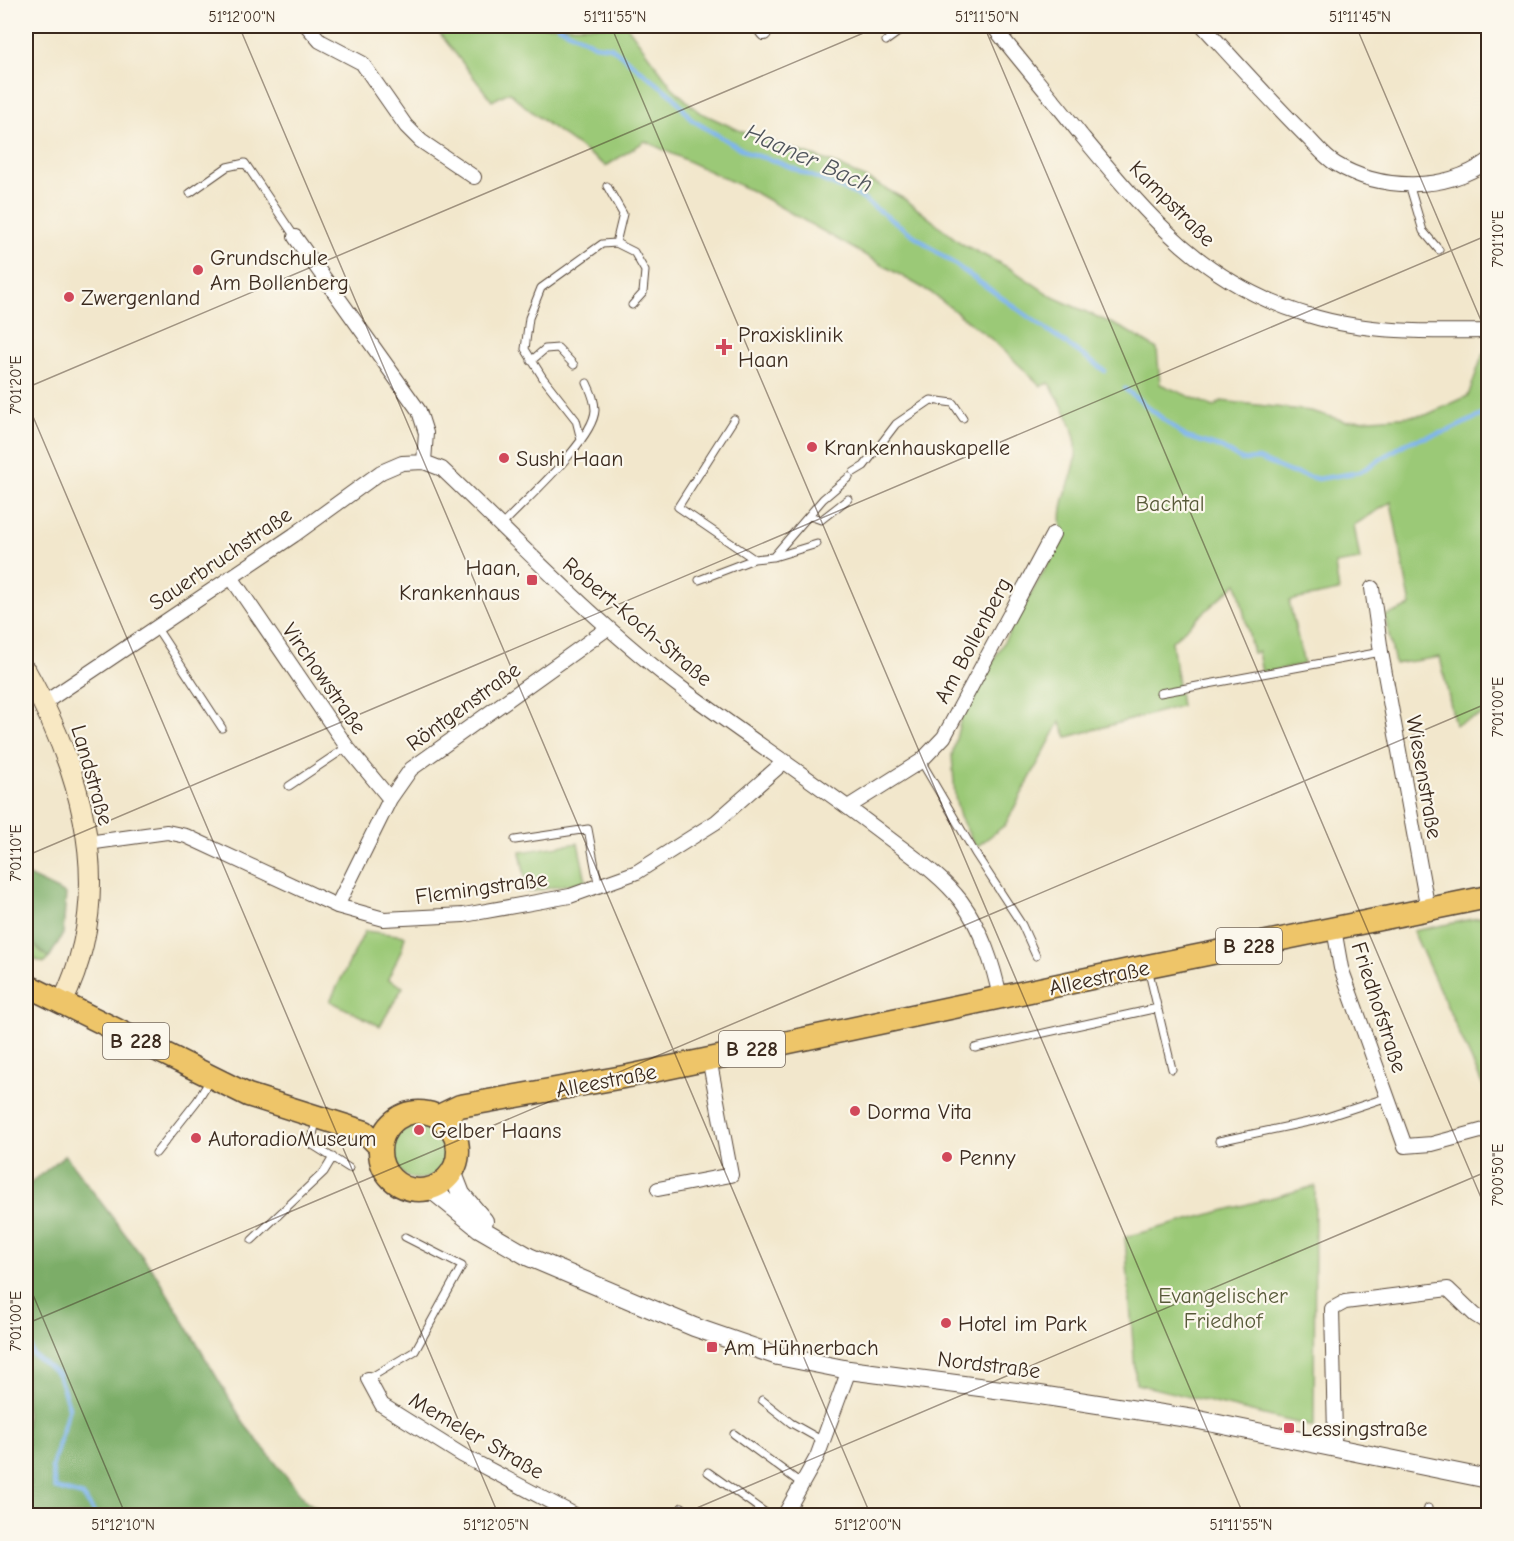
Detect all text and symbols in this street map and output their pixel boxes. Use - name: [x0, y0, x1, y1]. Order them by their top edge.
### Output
- text: 51°12'00"N: [209, 8, 275, 26]
- text: 51°11'55"N: [584, 8, 646, 26]
- text: 51°11'50"N: [955, 8, 1019, 26]
- text: 51°11'45"N: [1329, 8, 1391, 26]
- water label: Haaner Bach: [741, 117, 877, 199]
- street label: Kampstraße: [1124, 155, 1221, 252]
- text: 7°01'10"E: [1489, 210, 1507, 268]
- place label: Grundschule Am Bollenberg: [210, 245, 349, 296]
- marker: Grundschule Am Bollenberg: [191, 263, 205, 277]
- place label: Zwergenland: [81, 285, 201, 311]
- marker: Zwergenland: [62, 290, 76, 304]
- place label: Praxisklinik Haan: [738, 322, 843, 373]
- marker: Praxisklinik Haan: [715, 338, 733, 356]
- text: 7°01'20"E: [7, 356, 25, 414]
- place label: Krankenhauskapelle: [824, 435, 1010, 461]
- marker: Krankenhauskapelle: [805, 440, 819, 454]
- place label: Sushi Haan: [516, 446, 623, 472]
- marker: Sushi Haan: [497, 451, 511, 465]
- park label: Bachtal: [1135, 491, 1205, 517]
- street label: Sauerbruchstraße: [144, 502, 297, 616]
- street label: Robert-Koch-Straße: [557, 552, 717, 692]
- place label: Haan, Krankenhaus: [399, 555, 520, 606]
- marker: Haan, Krankenhaus: [525, 573, 539, 587]
- street label: Am Bollenberg: [929, 573, 1017, 708]
- street label: Virchowstraße: [276, 618, 372, 739]
- street label: Röntgenstraße: [401, 657, 526, 757]
- text: 7°01'00"E: [1489, 677, 1507, 737]
- street label: Wiesenstraße: [1400, 713, 1448, 841]
- street label: Landstraße: [65, 722, 119, 829]
- text: 7°01'10"E: [7, 824, 25, 882]
- street label: Flemingstraße: [413, 866, 549, 910]
- road number: B 228: [1216, 928, 1282, 964]
- street label: Friedhofstraße: [1346, 938, 1412, 1076]
- street label: Alleestraße: [1047, 955, 1152, 1001]
- road number: B 228: [103, 1023, 169, 1059]
- road number: B 228: [719, 1031, 785, 1067]
- street label: Alleestraße: [554, 1058, 659, 1103]
- place label: Dorma Vita: [867, 1099, 972, 1125]
- marker: Dorma Vita: [848, 1104, 862, 1118]
- place label: Gelber Haans: [431, 1118, 561, 1144]
- marker: Gelber Haans: [412, 1123, 426, 1137]
- place label: AutoradioMuseum: [208, 1126, 377, 1152]
- marker: AutoradioMuseum: [189, 1131, 203, 1145]
- text: 7°00'50"E: [1489, 1144, 1507, 1206]
- place label: Penny: [959, 1145, 1016, 1171]
- marker: Penny: [940, 1150, 954, 1164]
- park label: Evangelischer Friedhof: [1158, 1283, 1288, 1334]
- text: 7°01'00"E: [7, 1291, 25, 1351]
- place label: Hotel im Park: [958, 1311, 1087, 1337]
- marker: Hotel im Park: [939, 1316, 953, 1330]
- place label: Am Hühnerbach: [724, 1335, 879, 1361]
- marker: Am Hühnerbach: [705, 1340, 719, 1354]
- street label: Nordstraße: [936, 1346, 1042, 1384]
- street label: Memeler Straße: [404, 1387, 549, 1485]
- place label: Lessingstraße: [1301, 1416, 1427, 1442]
- marker: Lessingstraße: [1282, 1421, 1296, 1435]
- text: 51°12'10"N: [91, 1516, 155, 1534]
- text: 51°12'05"N: [463, 1516, 529, 1534]
- text: 51°12'00"N: [835, 1516, 901, 1534]
- text: 51°11'55"N: [1210, 1516, 1272, 1534]

